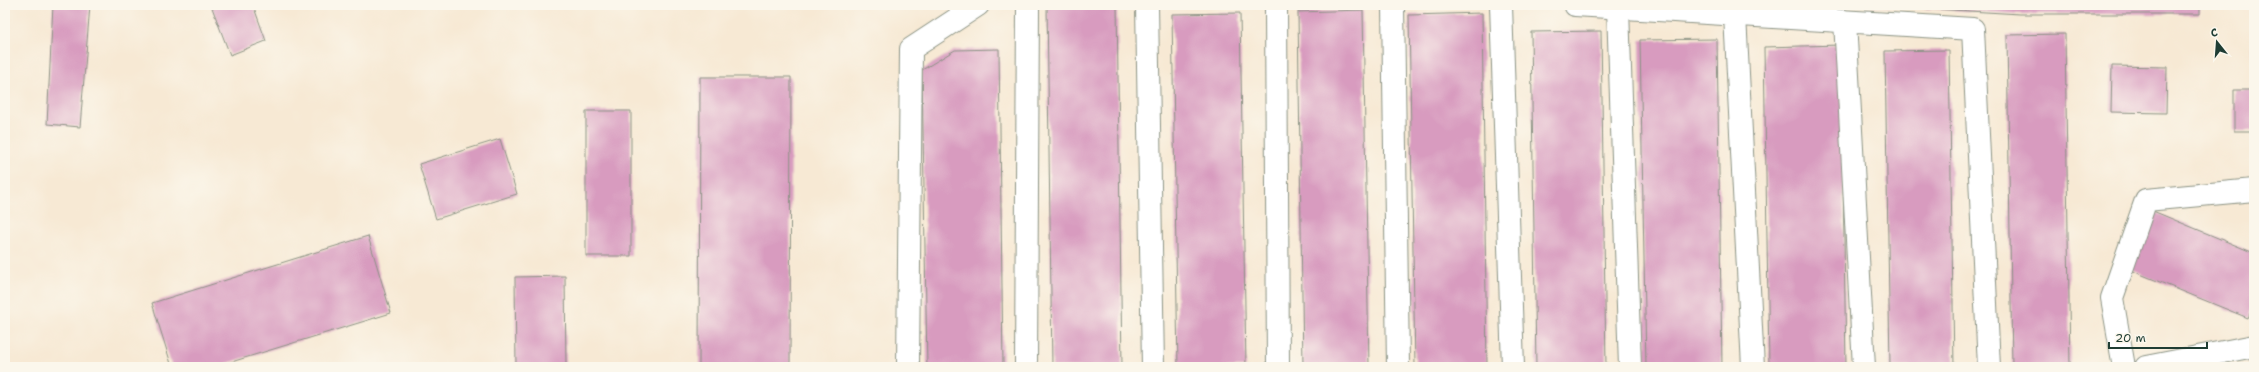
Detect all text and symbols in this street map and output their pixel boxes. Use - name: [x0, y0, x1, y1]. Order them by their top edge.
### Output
- north arrow: [2197, 22, 2237, 62]
- text: С: [2209, 25, 2220, 41]
- scale bar: [2109, 324, 2207, 350]
- text: 20 m: [2115, 330, 2146, 346]

